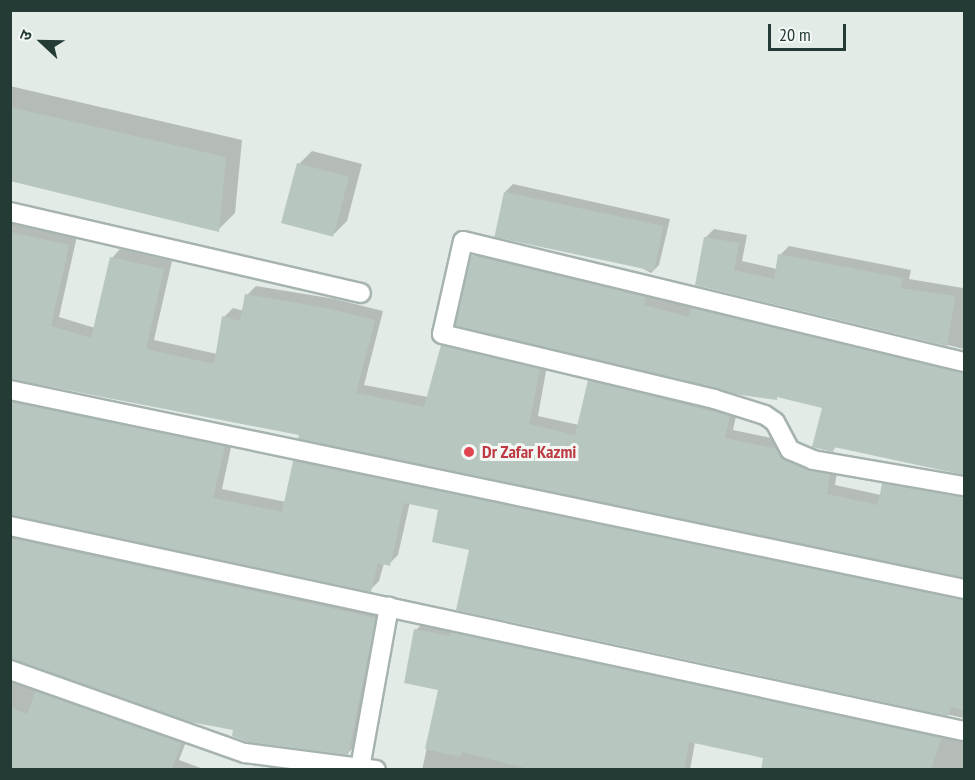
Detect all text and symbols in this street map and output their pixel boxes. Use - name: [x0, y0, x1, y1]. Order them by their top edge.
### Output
- north arrow: [12, 12, 72, 72]
- scale bar: [771, 12, 849, 50]
- text: 20 m: [779, 23, 811, 46]
- text: उ: [14, 27, 36, 43]
- place label: Dr Zafar Kazmi: [482, 441, 576, 463]
- marker: Dr Zafar Kazmi: [460, 443, 478, 461]

